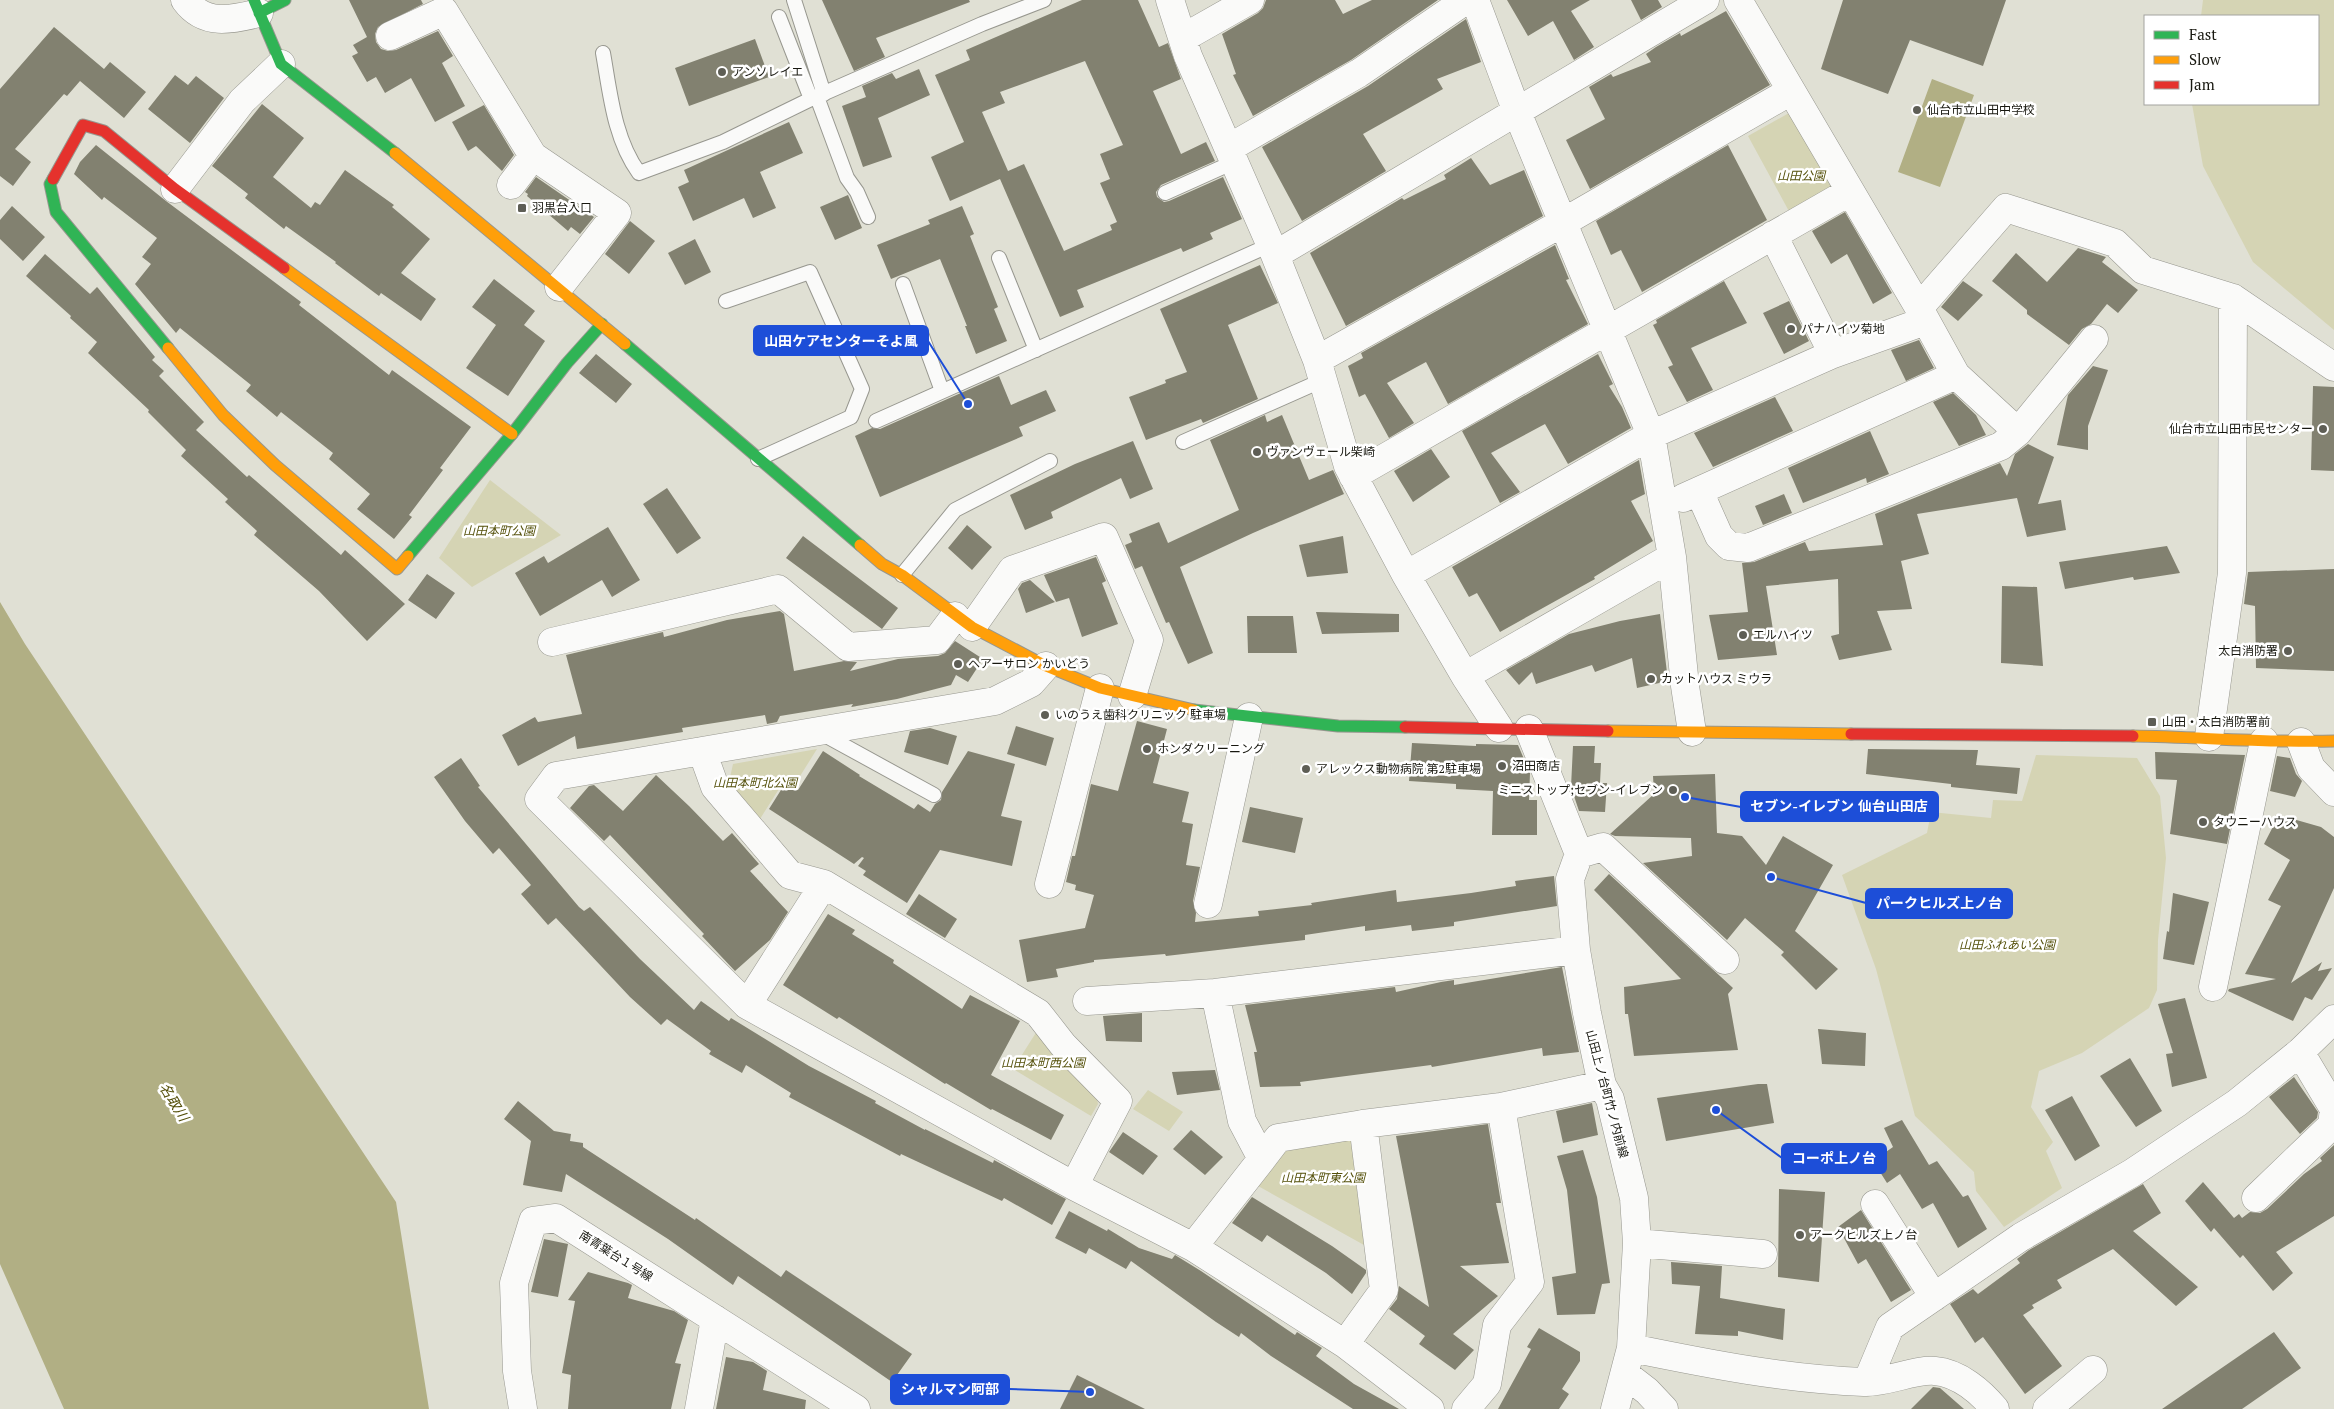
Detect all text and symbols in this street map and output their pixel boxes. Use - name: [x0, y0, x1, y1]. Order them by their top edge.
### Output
- legend: [2144, 15, 2319, 105]
- text: Fast: [2189, 24, 2217, 44]
- text: Slow: [2189, 49, 2222, 69]
- place label: アンソレイエ: [732, 64, 803, 79]
- marker: アンソレイエ: [716, 66, 728, 78]
- text: Jam: [2189, 74, 2215, 94]
- place label: 仙台市立山田中学校: [1927, 102, 2035, 117]
- marker: 仙台市立山田中学校: [1911, 104, 1923, 116]
- park label: 山田公園: [1777, 168, 1827, 183]
- place label: 羽黒台入口: [532, 200, 592, 215]
- marker: 羽黒台入口: [516, 202, 528, 214]
- place label: パナハイツ菊地: [1801, 321, 1885, 336]
- marker: パナハイツ菊地: [1785, 323, 1797, 335]
- callout: 山田ケアセンターそよ風: [754, 326, 928, 355]
- text: 山田ケアセンターそよ風: [764, 331, 918, 350]
- place label: 仙台市立山田市民センター: [2169, 421, 2313, 436]
- marker: 仙台市立山田市民センター: [2317, 423, 2329, 435]
- place label: ヴァンヴェール柴崎: [1267, 444, 1375, 459]
- marker: ヴァンヴェール柴崎: [1251, 446, 1263, 458]
- park label: 山田本町公園: [463, 523, 537, 538]
- place label: エルハイツ: [1753, 627, 1813, 642]
- marker: エルハイツ: [1737, 629, 1749, 641]
- place label: 太白消防署: [2218, 643, 2278, 658]
- marker: 太白消防署: [2282, 645, 2294, 657]
- place label: ヘアーサロン かいどう: [968, 656, 1090, 671]
- marker: ヘアーサロン かいどう: [952, 658, 964, 670]
- place label: カットハウス ミウラ: [1661, 671, 1772, 686]
- marker: カットハウス ミウラ: [1645, 673, 1657, 685]
- place label: いのうえ歯科クリニック 駐車場: [1055, 707, 1226, 722]
- marker: いのうえ歯科クリニック 駐車場: [1039, 709, 1051, 721]
- place label: 山田・太白消防署前: [2162, 714, 2270, 729]
- marker: 山田・太白消防署前: [2146, 716, 2158, 728]
- place label: ホンダクリーニング: [1157, 741, 1265, 756]
- marker: ホンダクリーニング: [1141, 743, 1153, 755]
- place label: 沼田商店: [1512, 758, 1560, 773]
- marker: 沼田商店: [1496, 760, 1508, 772]
- place label: アレックス動物病院 第2駐車場: [1316, 761, 1481, 776]
- marker: アレックス動物病院 第2駐車場: [1300, 763, 1312, 775]
- park label: 山田本町北公園: [713, 775, 799, 790]
- place label: ミニストップ;セブン-イレブン: [1498, 782, 1663, 797]
- marker: ミニストップ;セブン-イレブン: [1667, 784, 1679, 796]
- callout: セブン-イレブン 仙台山田店: [1741, 792, 1938, 821]
- text: セブン-イレブン 仙台山田店: [1750, 796, 1928, 815]
- place label: タウニーハウス: [2213, 814, 2297, 829]
- marker: タウニーハウス: [2197, 816, 2209, 828]
- callout: パークヒルズ上ノ台: [1866, 889, 2012, 918]
- text: パークヒルズ上ノ台: [1876, 893, 2002, 912]
- park label: 山田ふれあい公園: [1959, 937, 2057, 952]
- street label: 山田上ノ台町竹ノ内前線: [1583, 1028, 1632, 1160]
- park label: 山田本町西公園: [1001, 1055, 1087, 1070]
- water label: 名取川: [155, 1079, 195, 1126]
- callout: コーポ上ノ台: [1782, 1144, 1886, 1173]
- text: コーポ上ノ台: [1792, 1148, 1876, 1167]
- park label: 山田本町東公園: [1281, 1170, 1367, 1185]
- street label: 南青葉台１号線: [577, 1227, 656, 1284]
- place label: アークヒルズ上ノ台: [1810, 1227, 1917, 1242]
- marker: アークヒルズ上ノ台: [1794, 1229, 1806, 1241]
- callout: シャルマン阿部: [891, 1375, 1009, 1404]
- text: シャルマン阿部: [901, 1379, 999, 1398]

